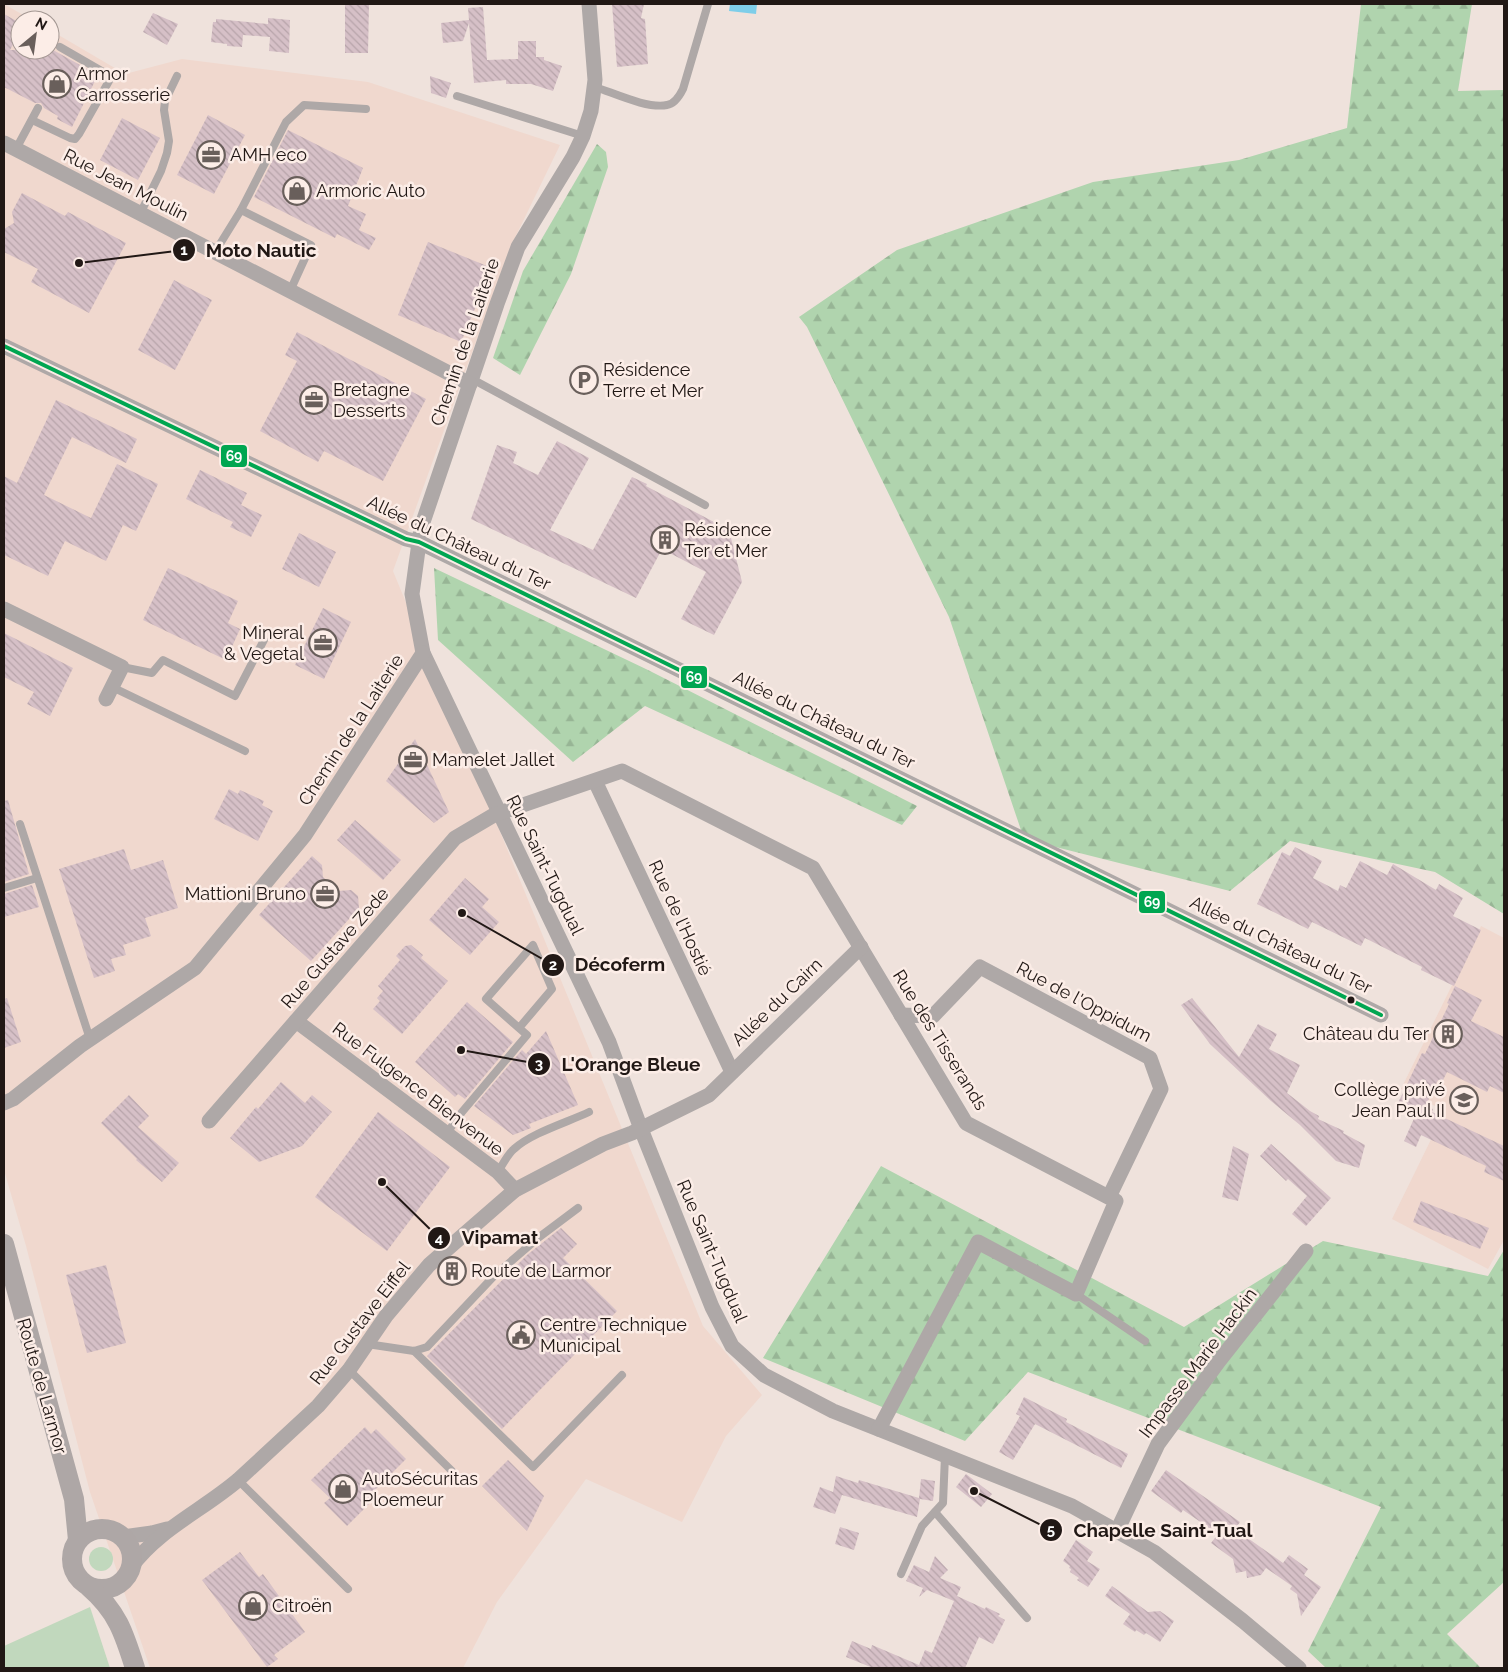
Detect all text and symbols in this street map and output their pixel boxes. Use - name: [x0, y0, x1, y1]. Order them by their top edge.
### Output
- north arrow: [10, 10, 60, 60]
- text: N: [33, 14, 50, 33]
- place label: Armor Carrosserie: [76, 63, 170, 105]
- shop icon: Armor Carrosserie: [42, 69, 72, 99]
- office icon: AMH eco: [196, 140, 226, 170]
- street label: Rue Jean Moulin: [60, 144, 192, 225]
- place label: AMH eco: [230, 144, 307, 165]
- shop icon: Armoric Auto: [282, 176, 312, 206]
- place label: Armoric Auto: [316, 180, 425, 201]
- callout: Moto Nautic: [171, 233, 327, 267]
- text: Moto Nautic: [206, 239, 317, 261]
- text: 1: [180, 241, 188, 259]
- street label: Chemin de la Laiterie: [426, 255, 503, 429]
- place label: Résidence Terre et Mer: [603, 359, 704, 401]
- parking icon: Résidence Terre et Mer: [569, 365, 599, 395]
- place label: Bretagne Desserts: [333, 379, 410, 421]
- office icon: Bretagne Desserts: [299, 385, 329, 415]
- line badge: 69: [220, 444, 248, 468]
- text: 69: [226, 448, 242, 464]
- street label: Allée du Château du Ter: [364, 491, 555, 595]
- place label: Résidence Ter et Mer: [684, 519, 772, 561]
- building icon: Résidence Ter et Mer: [650, 525, 680, 555]
- place label: Mineral & Vegetal: [224, 622, 304, 664]
- office icon: Mineral & Vegetal: [308, 628, 338, 658]
- street label: Chemin de la Laiterie: [294, 650, 408, 809]
- line badge: 69: [680, 665, 708, 689]
- street label: Allée du Château du Ter: [730, 666, 919, 773]
- text: 69: [686, 669, 702, 685]
- office icon: Mamelet Jallet: [398, 745, 428, 775]
- place label: Mamelet Jallet: [432, 749, 555, 770]
- street label: Rue Saint-Tugdual: [503, 791, 588, 938]
- street label: Rue de l'Hostié: [645, 857, 717, 979]
- office icon: Mattioni Bruno: [310, 879, 340, 909]
- place label: Mattioni Bruno: [185, 883, 306, 904]
- street label: Rue Gustave Zede: [276, 883, 393, 1012]
- line badge: 69: [1138, 890, 1166, 914]
- street label: Allée du Château du Ter: [1187, 891, 1376, 998]
- text: 69: [1144, 894, 1160, 910]
- callout: Décoferm: [540, 948, 676, 982]
- text: Décoferm: [575, 953, 665, 975]
- street label: Allée du Cairn: [727, 953, 826, 1050]
- text: 2: [549, 956, 557, 974]
- street label: Rue de l'Oppidum: [1013, 957, 1155, 1046]
- street label: Rue des Tisserands: [889, 966, 992, 1114]
- unlabelled marker: [1346, 995, 1356, 1005]
- street label: Rue Fulgence Bienvenue: [329, 1017, 508, 1160]
- building icon: Château du Ter: [1433, 1019, 1463, 1049]
- place label: Château du Ter: [1303, 1023, 1430, 1044]
- callout: L'Orange Bleue: [527, 1047, 711, 1081]
- text: L'Orange Bleue: [562, 1053, 700, 1075]
- text: 3: [535, 1055, 543, 1073]
- place label: Collège privé Jean Paul II: [1334, 1079, 1445, 1121]
- school or university icon: Collège privé Jean Paul II: [1449, 1085, 1479, 1115]
- street label: Rue Saint-Tugdual: [673, 1176, 752, 1325]
- callout: Vipamat: [427, 1221, 548, 1255]
- text: Vipamat: [462, 1226, 539, 1248]
- text: 4: [435, 1229, 444, 1247]
- building icon: Route de Larmor: [437, 1256, 467, 1286]
- street label: Rue Gustave Eiffel: [305, 1257, 414, 1388]
- place label: Route de Larmor: [471, 1260, 612, 1281]
- street label: Impasse Marie Hackin: [1134, 1284, 1261, 1442]
- place label: Centre Technique Municipal: [540, 1314, 687, 1356]
- street label: Route de Larmor: [13, 1315, 72, 1457]
- public building icon: Centre Technique Municipal: [506, 1320, 536, 1350]
- place label: AutoSécuritas Ploemeur: [362, 1468, 478, 1510]
- shop icon: AutoSécuritas Ploemeur: [328, 1474, 358, 1504]
- callout: Chapelle Saint-Tual: [1038, 1513, 1262, 1547]
- text: Chapelle Saint-Tual: [1073, 1519, 1254, 1541]
- text: 5: [1047, 1521, 1055, 1539]
- shop icon: Citroën: [238, 1591, 268, 1621]
- place label: Citroën: [272, 1595, 332, 1616]

